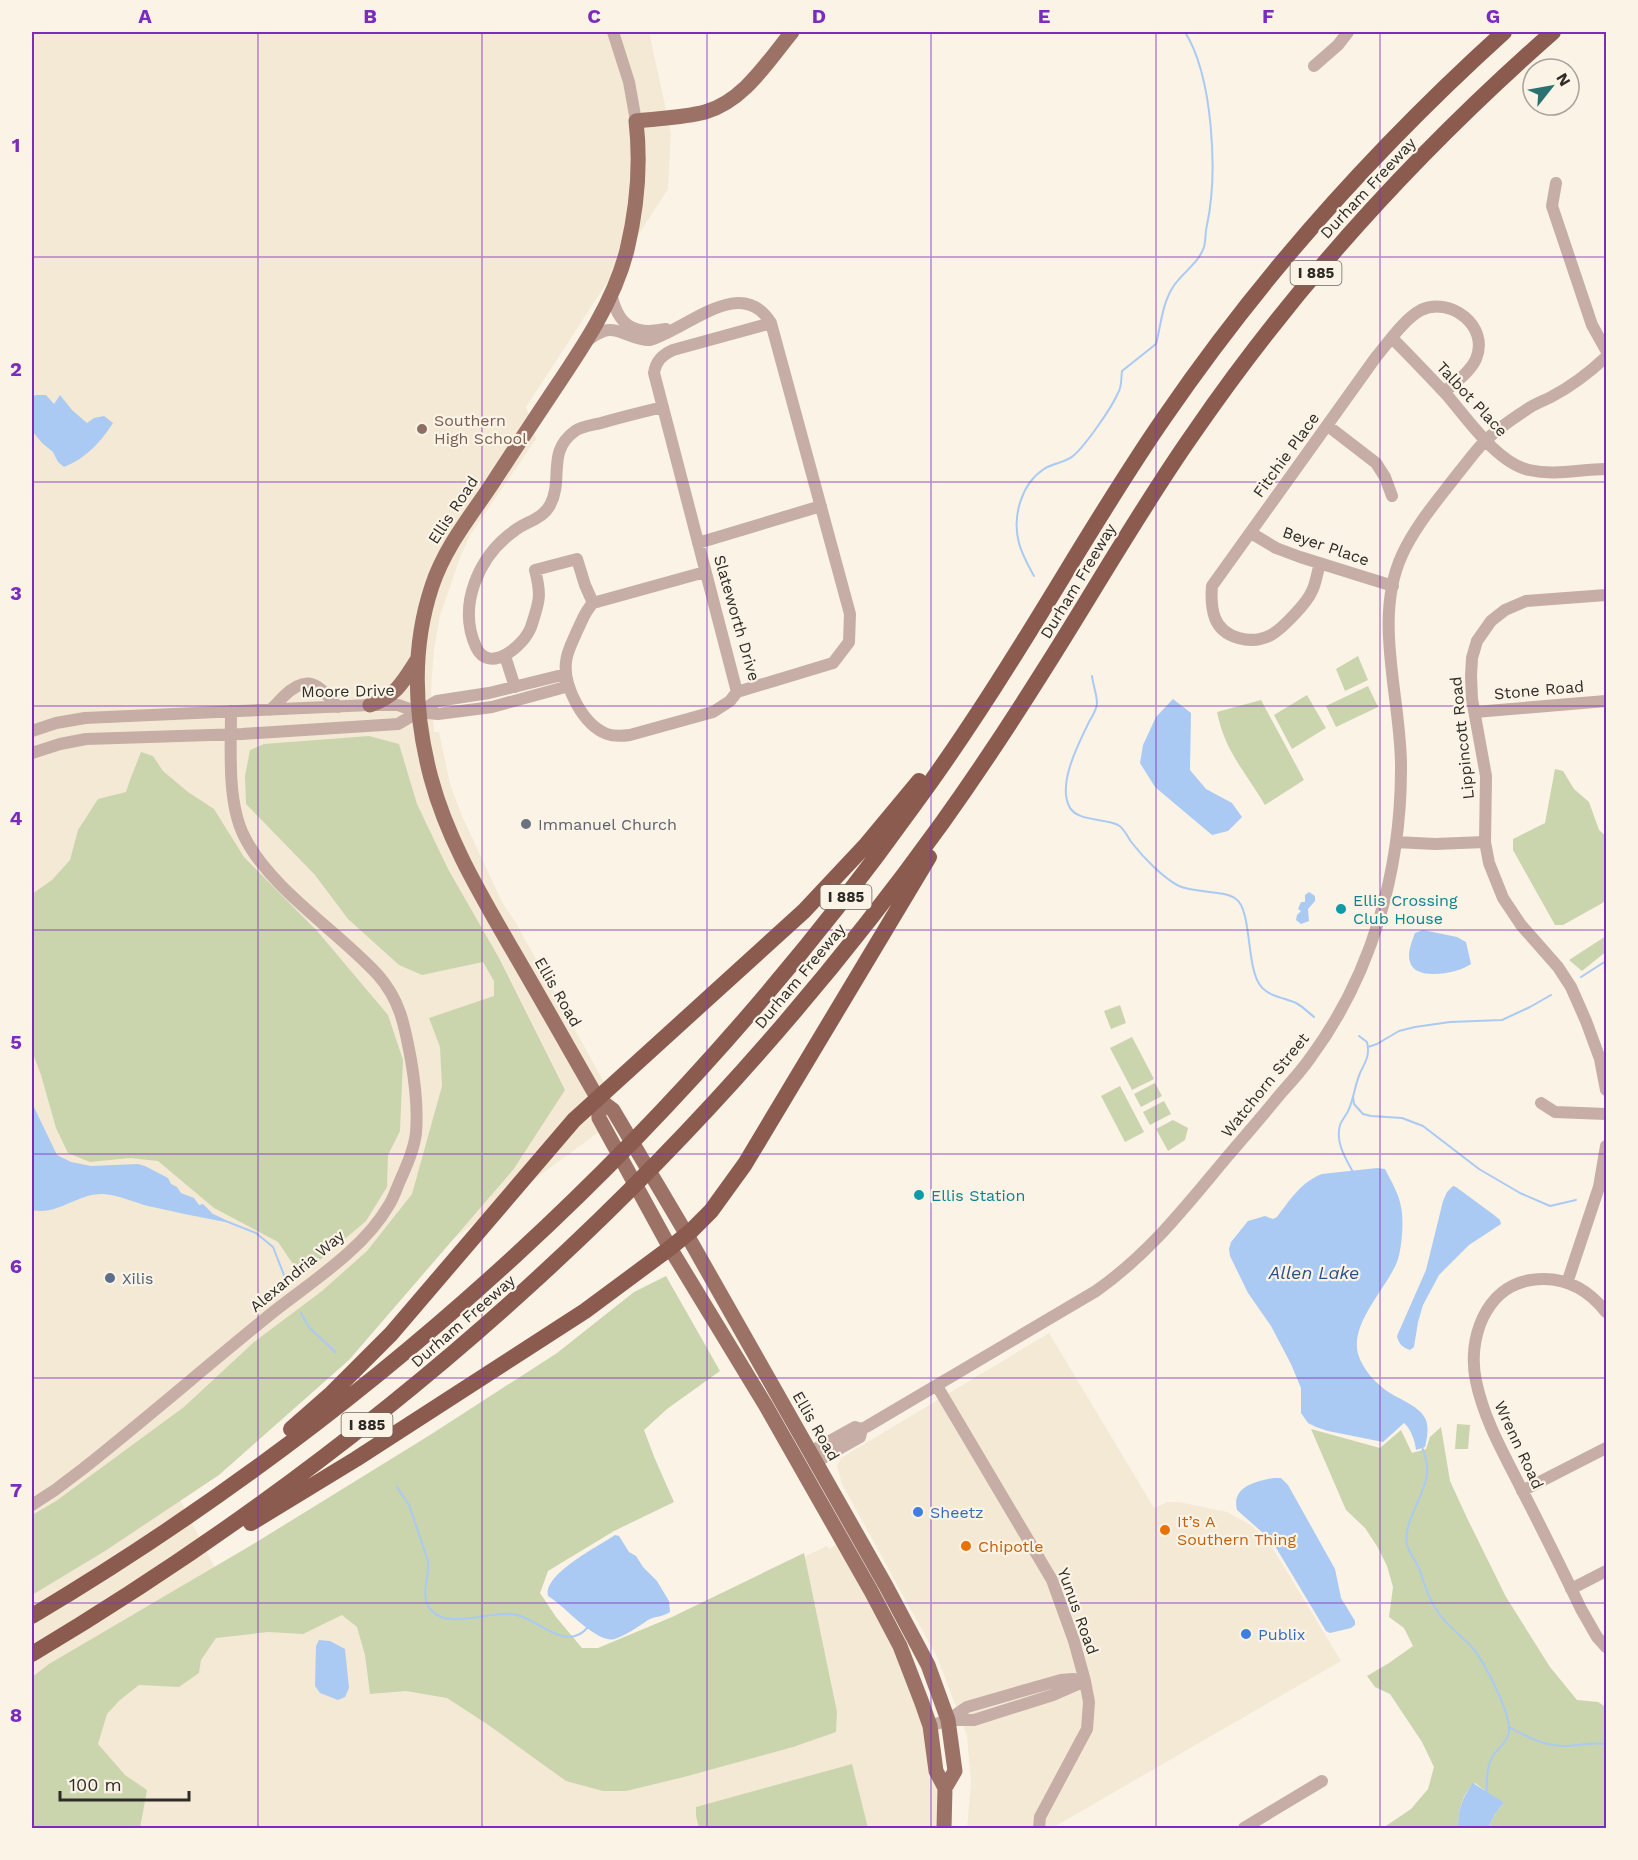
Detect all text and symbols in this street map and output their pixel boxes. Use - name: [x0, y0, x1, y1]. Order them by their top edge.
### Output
- text: A: [138, 4, 152, 28]
- text: B: [363, 4, 377, 28]
- text: C: [587, 4, 601, 28]
- text: D: [812, 4, 826, 28]
- text: E: [1038, 4, 1050, 28]
- text: F: [1262, 4, 1274, 28]
- text: G: [1486, 4, 1500, 28]
- north arrow: [1521, 57, 1581, 117]
- text: N: [1552, 70, 1575, 90]
- text: 1: [12, 133, 20, 157]
- street label: Durham Freeway: [1316, 133, 1420, 242]
- road number: I 885: [1290, 261, 1342, 285]
- text: 2: [10, 357, 22, 381]
- street label: Talbot Place: [1432, 358, 1512, 440]
- street label: Fitchie Place: [1249, 409, 1323, 501]
- place label: Southern High School: [434, 411, 527, 448]
- marker: Southern High School: [415, 422, 429, 436]
- street label: Ellis Road: [424, 472, 482, 548]
- street label: Durham Freeway: [1036, 519, 1120, 642]
- street label: Beyer Place: [1280, 522, 1372, 570]
- street label: Slateworth Drive: [710, 553, 764, 683]
- text: 3: [10, 581, 22, 605]
- street label: Lippincott Road: [1446, 676, 1478, 800]
- street label: Stone Road: [1493, 677, 1585, 703]
- street label: Moore Drive: [301, 681, 395, 701]
- text: 4: [10, 806, 23, 830]
- place label: Immanuel Church: [538, 815, 677, 834]
- marker: Immanuel Church: [519, 817, 533, 831]
- road number: I 885: [820, 885, 872, 909]
- place label: Ellis Crossing Club House: [1353, 891, 1458, 928]
- marker: Ellis Crossing Club House: [1334, 902, 1348, 916]
- street label: Durham Freeway: [751, 919, 850, 1032]
- street label: Ellis Road: [530, 954, 586, 1030]
- street label: Watchorn Street: [1217, 1029, 1313, 1141]
- text: 5: [10, 1030, 22, 1054]
- place label: Ellis Station: [931, 1186, 1025, 1205]
- marker: Ellis Station: [912, 1188, 926, 1202]
- street label: Alexandria Way: [246, 1225, 349, 1316]
- text: 6: [10, 1254, 22, 1278]
- water label: Allen Lake: [1268, 1262, 1359, 1283]
- place label: Xilis: [122, 1269, 153, 1288]
- street label: Durham Freeway: [407, 1270, 519, 1371]
- marker: Xilis: [103, 1271, 117, 1285]
- street label: Ellis Road: [788, 1388, 844, 1464]
- street label: Wrenn Road: [1490, 1398, 1548, 1492]
- road number: I 885: [342, 1413, 392, 1437]
- text: 7: [10, 1478, 22, 1502]
- place label: Sheetz: [930, 1503, 984, 1522]
- marker: Sheetz: [911, 1505, 925, 1519]
- place label: It’s A Southern Thing: [1177, 1512, 1296, 1549]
- marker: It’s A Southern Thing: [1158, 1523, 1172, 1537]
- place label: Chipotle: [978, 1537, 1043, 1556]
- marker: Chipotle: [959, 1539, 973, 1553]
- street label: Yunus Road: [1054, 1565, 1102, 1657]
- place label: Publix: [1258, 1625, 1305, 1644]
- marker: Publix: [1239, 1627, 1253, 1641]
- text: 8: [10, 1703, 22, 1727]
- scale bar: [60, 1764, 189, 1802]
- text: 100 m: [69, 1774, 122, 1795]

